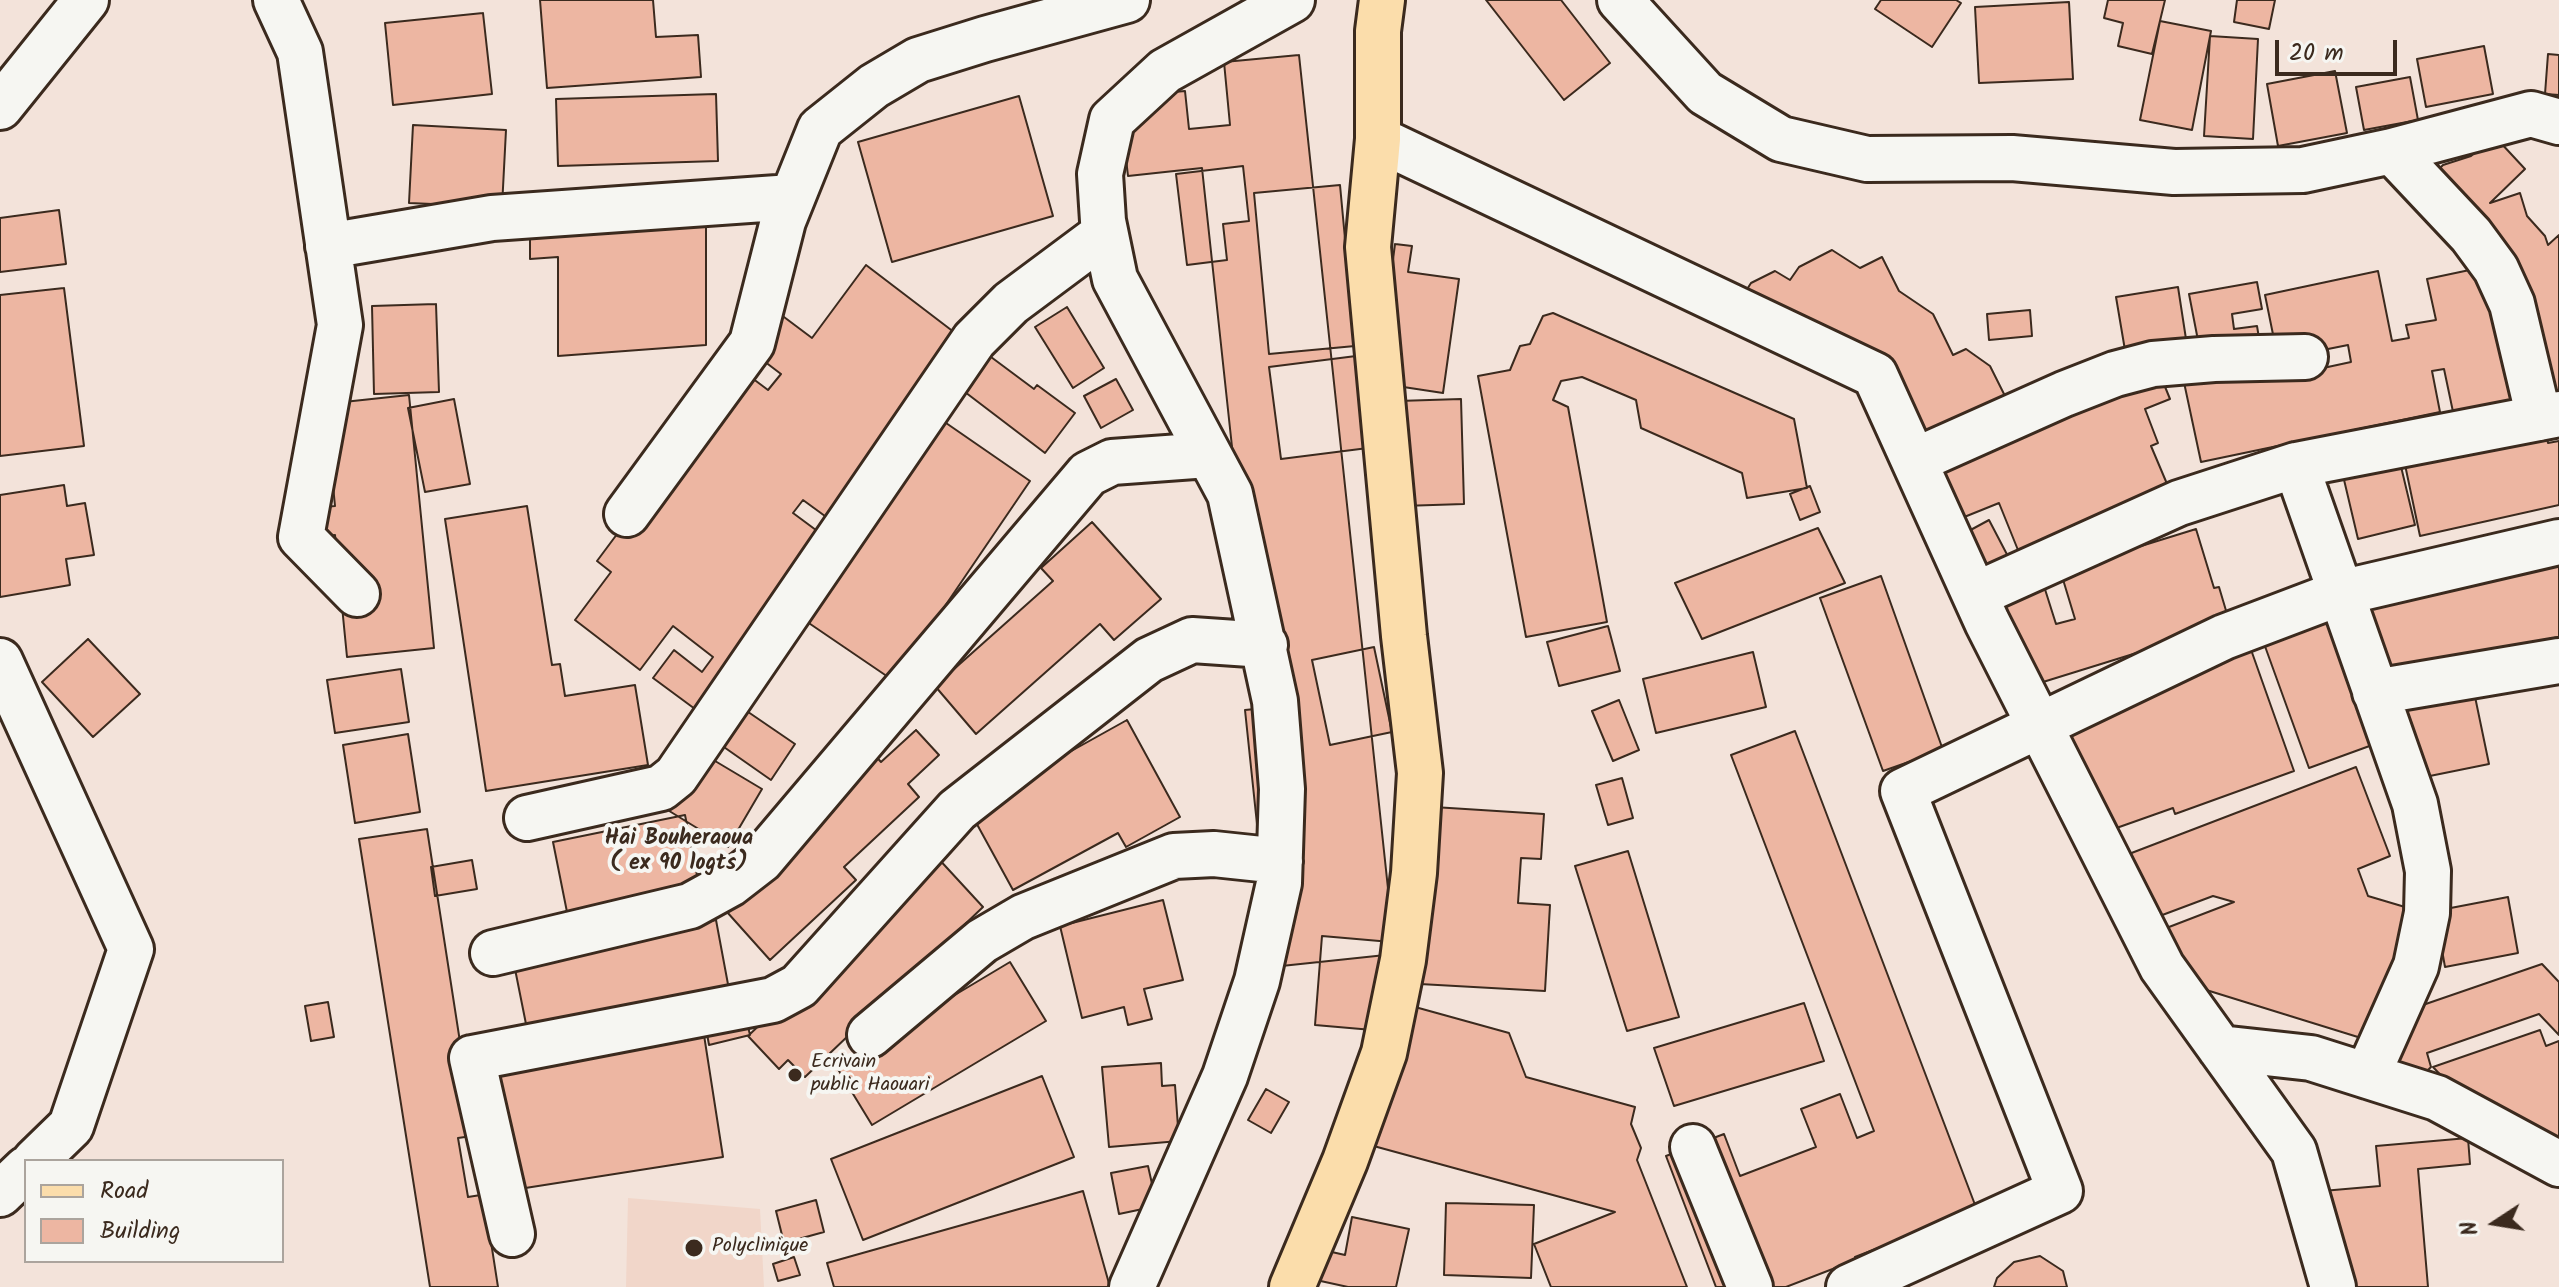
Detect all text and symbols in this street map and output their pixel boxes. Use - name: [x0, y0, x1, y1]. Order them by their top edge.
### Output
- scale bar: [2279, 24, 2401, 74]
- text: 20 m: [2289, 34, 2344, 73]
- district label: Hai Bouheraoua ( ex 90 logts): [605, 827, 753, 878]
- place label: Ecrivain public Haouari: [811, 1052, 929, 1099]
- marker: Ecrivain public Haouari: [786, 1066, 804, 1084]
- legend: [24, 1159, 284, 1263]
- text: Road: [100, 1172, 148, 1211]
- north arrow: [2455, 1183, 2535, 1263]
- text: Building: [100, 1212, 180, 1251]
- text: N: [2452, 1218, 2490, 1239]
- place label: Polyclinique: [712, 1236, 808, 1260]
- marker: Polyclinique: [683, 1237, 705, 1259]

